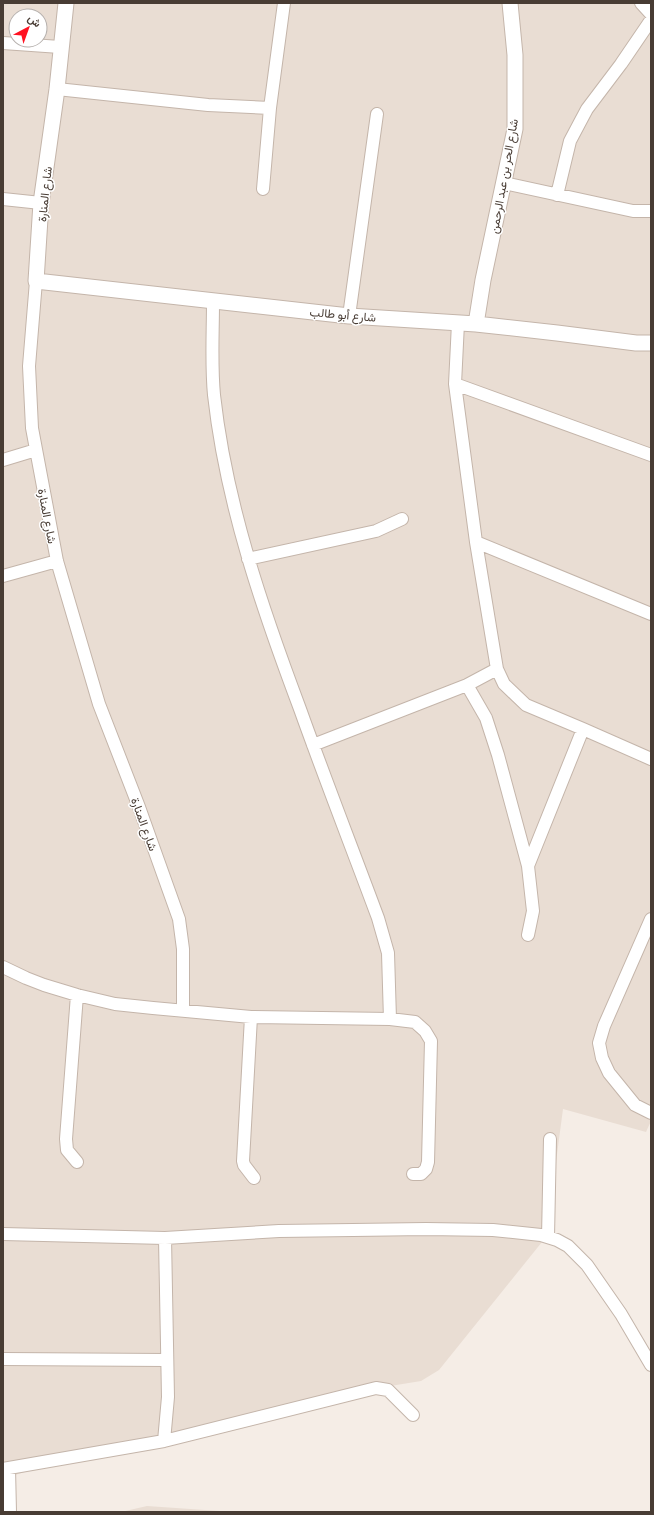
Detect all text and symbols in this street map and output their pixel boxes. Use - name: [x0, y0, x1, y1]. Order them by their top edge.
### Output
- north arrow: [8, 8, 48, 48]
- text: ش: [25, 11, 44, 30]
- street label: شارع الحر بن عبد الرحمن: [486, 117, 523, 235]
- street label: شارع المنارة: [34, 165, 57, 223]
- street label: شارع أبو طالب: [309, 304, 377, 327]
- street label: شارع المنارة: [33, 487, 60, 545]
- street label: شارع المنارة: [126, 795, 161, 854]

